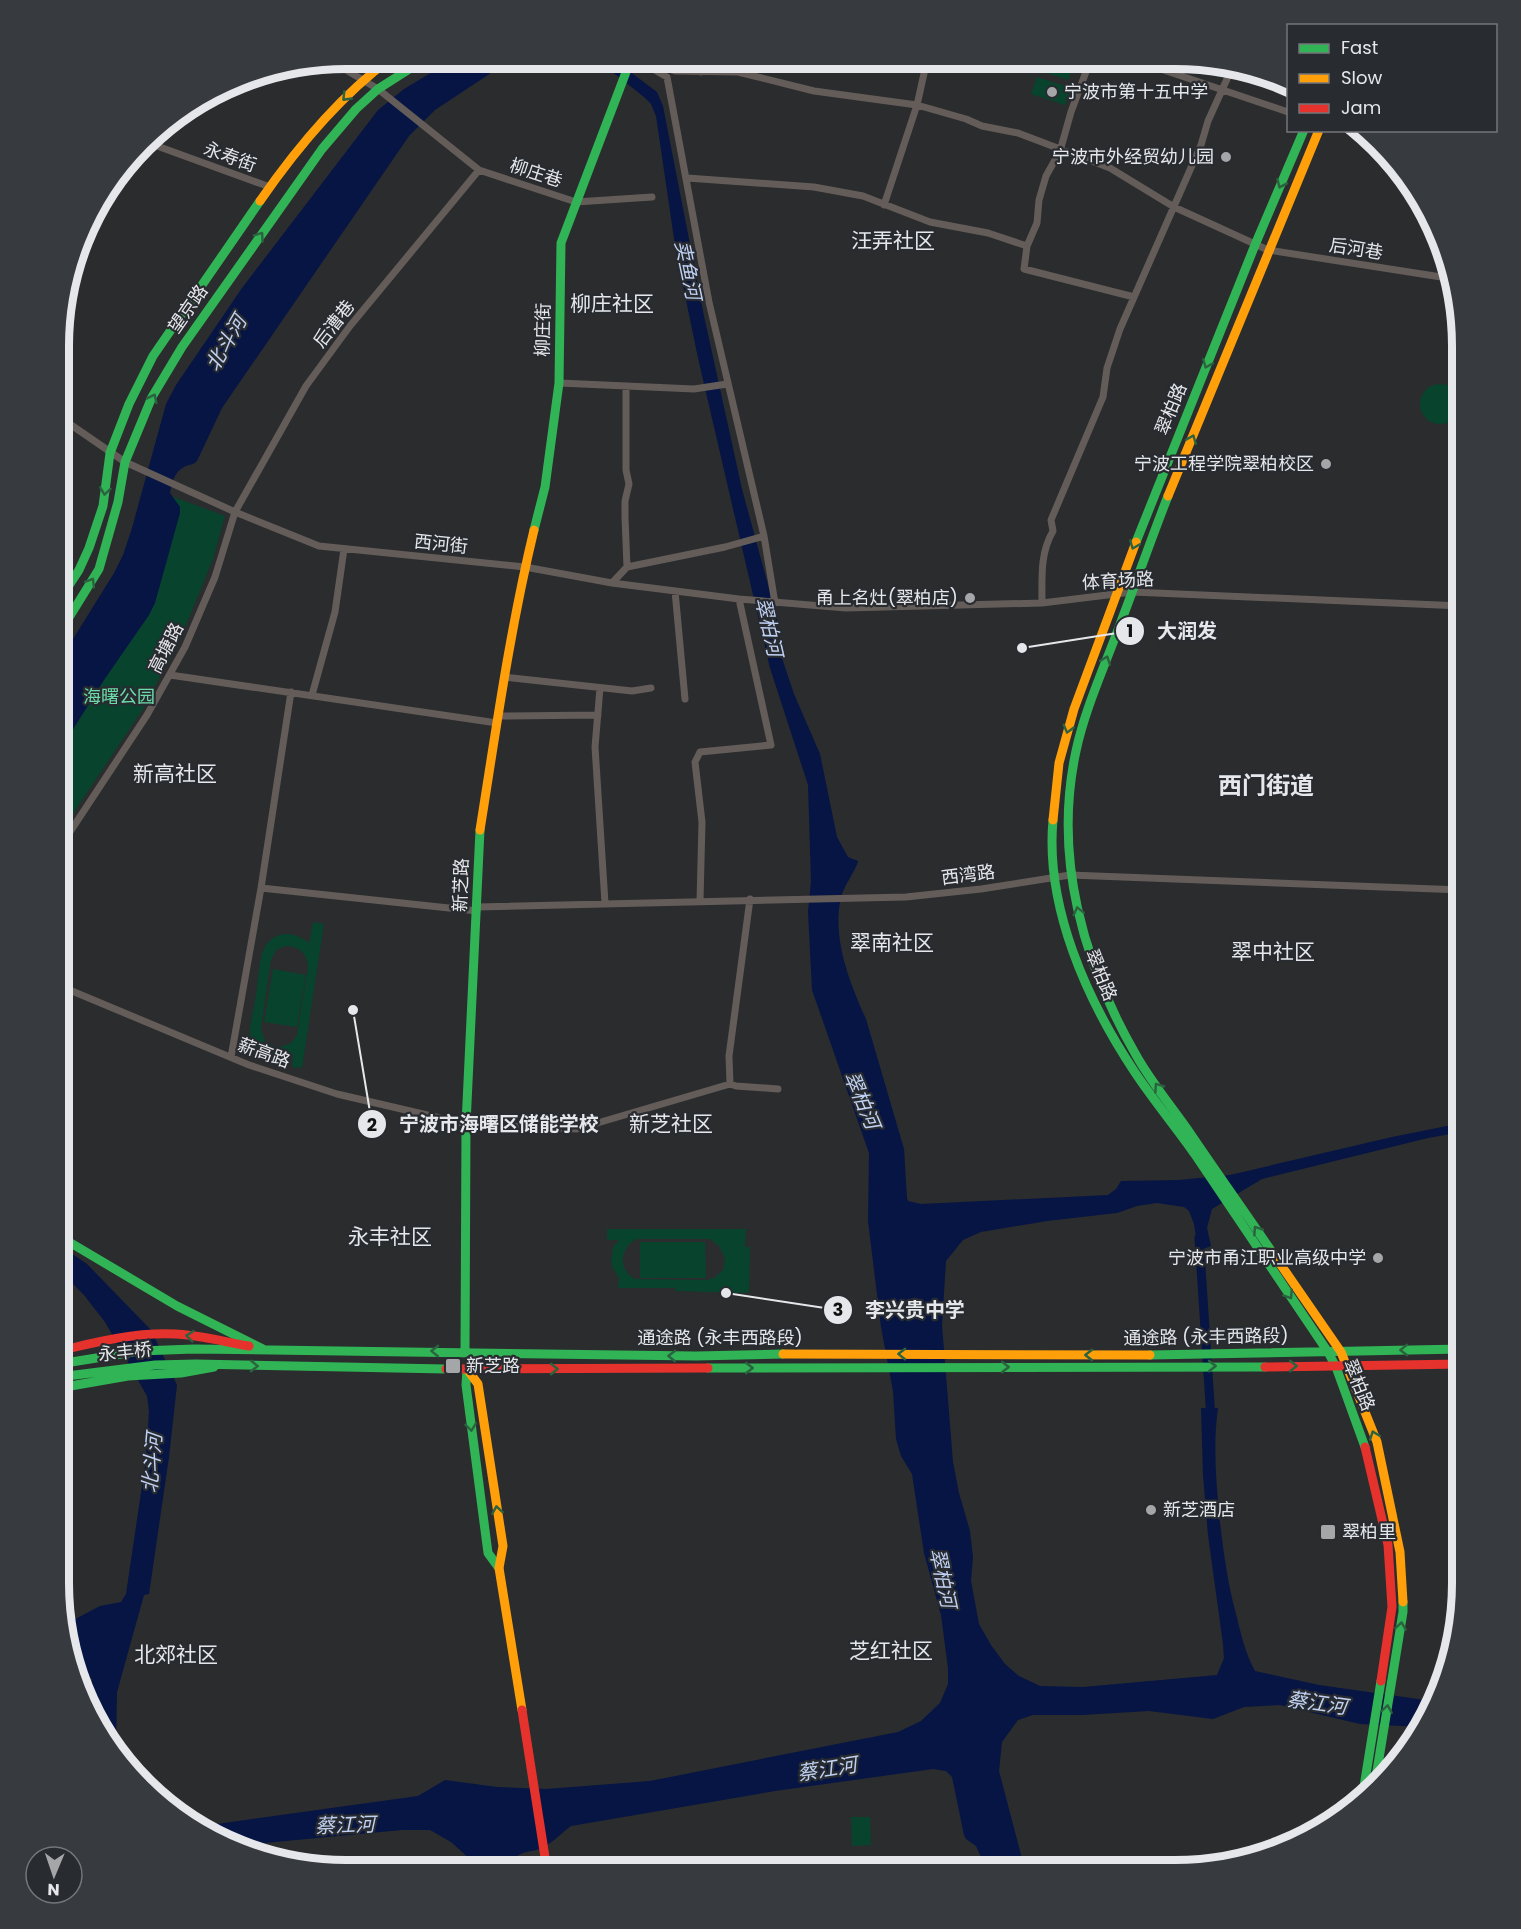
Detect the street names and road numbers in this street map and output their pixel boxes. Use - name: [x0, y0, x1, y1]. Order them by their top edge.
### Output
- street label: 永寿街: [201, 136, 260, 178]
- street label: 柳庄巷: [507, 152, 566, 193]
- street label: 后河巷: [1327, 232, 1385, 265]
- street label: 望京路: [162, 279, 213, 338]
- street label: 后漕巷: [307, 295, 360, 353]
- street label: 柳庄街: [530, 303, 555, 357]
- street label: 翠柏路: [1149, 379, 1192, 439]
- street label: 西河街: [413, 528, 469, 559]
- street label: 体育场路: [1081, 566, 1155, 595]
- street label: 高塘路: [142, 618, 189, 678]
- street label: 新芝路: [447, 858, 474, 912]
- street label: 西湾路: [940, 859, 996, 890]
- street label: 翠柏路: [1080, 945, 1123, 1005]
- street label: 薪高路: [235, 1032, 294, 1074]
- street label: 通途路 (永丰西路段): [1123, 1323, 1289, 1350]
- street label: 通途路 (永丰西路段): [637, 1325, 803, 1350]
- street label: 永丰桥: [97, 1336, 153, 1367]
- street label: 翠柏路: [1338, 1355, 1381, 1415]

